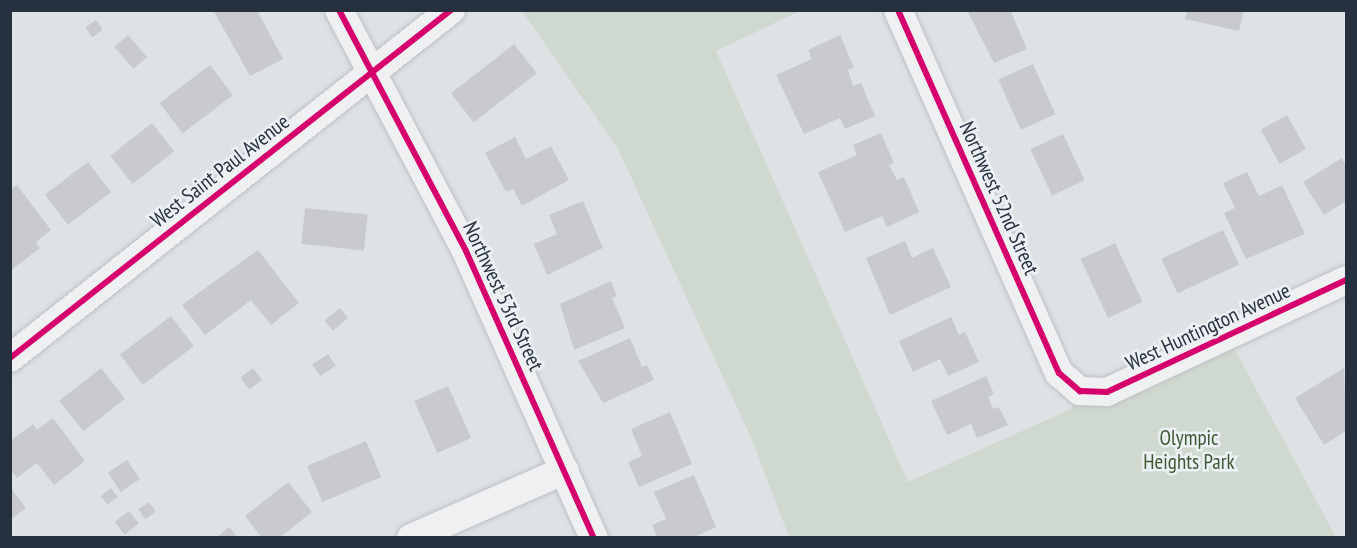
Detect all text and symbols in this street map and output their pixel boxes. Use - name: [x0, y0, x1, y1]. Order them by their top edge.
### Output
- street label: West Saint Paul Avenue: [145, 109, 295, 233]
- street label: Northwest 52nd Street: [954, 118, 1044, 278]
- street label: Northwest 53rd Street: [457, 217, 549, 375]
- street label: West Huntington Avenue: [1122, 278, 1294, 376]
- park label: Olympic Heights Park: [1143, 425, 1235, 475]

